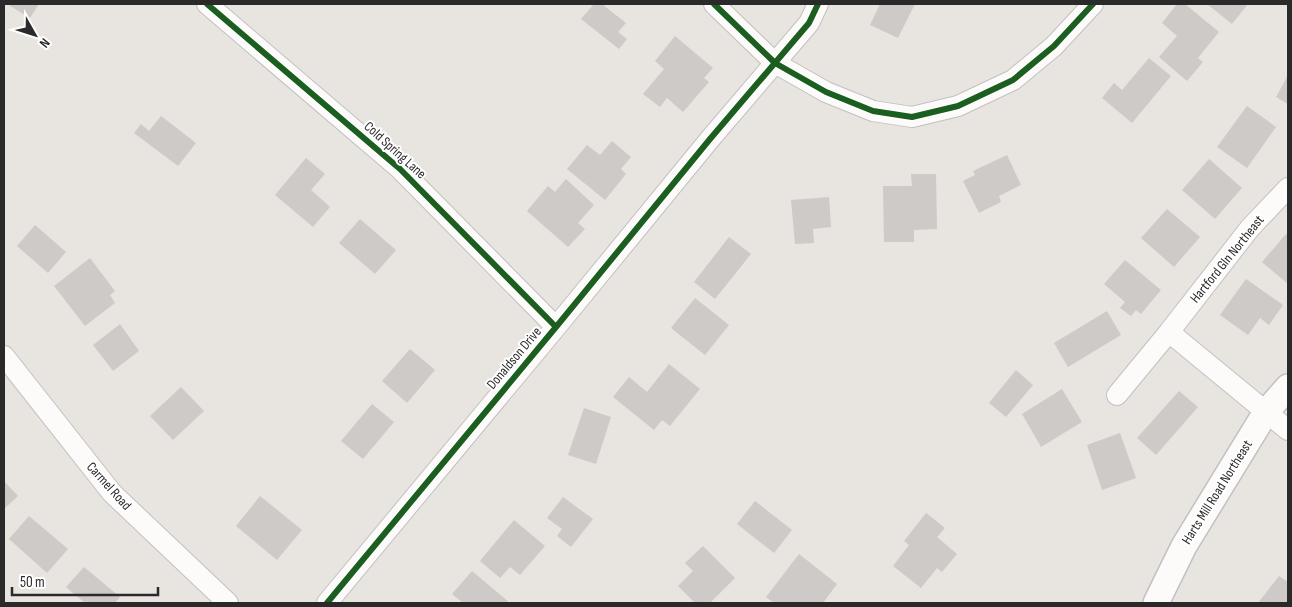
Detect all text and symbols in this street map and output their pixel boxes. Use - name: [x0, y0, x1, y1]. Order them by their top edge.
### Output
- north arrow: [10, 10, 60, 60]
- text: N: [36, 35, 54, 51]
- street label: Cold Spring Lane: [360, 118, 430, 182]
- street label: Hartford Gln Northeast: [1186, 212, 1268, 306]
- street label: Donaldson Drive: [483, 323, 545, 393]
- street label: Harts Mill Road Northeast: [1178, 437, 1256, 547]
- street label: Carmel Road: [83, 458, 135, 514]
- scale bar: [12, 564, 159, 596]
- text: 50 m: [20, 573, 45, 592]

